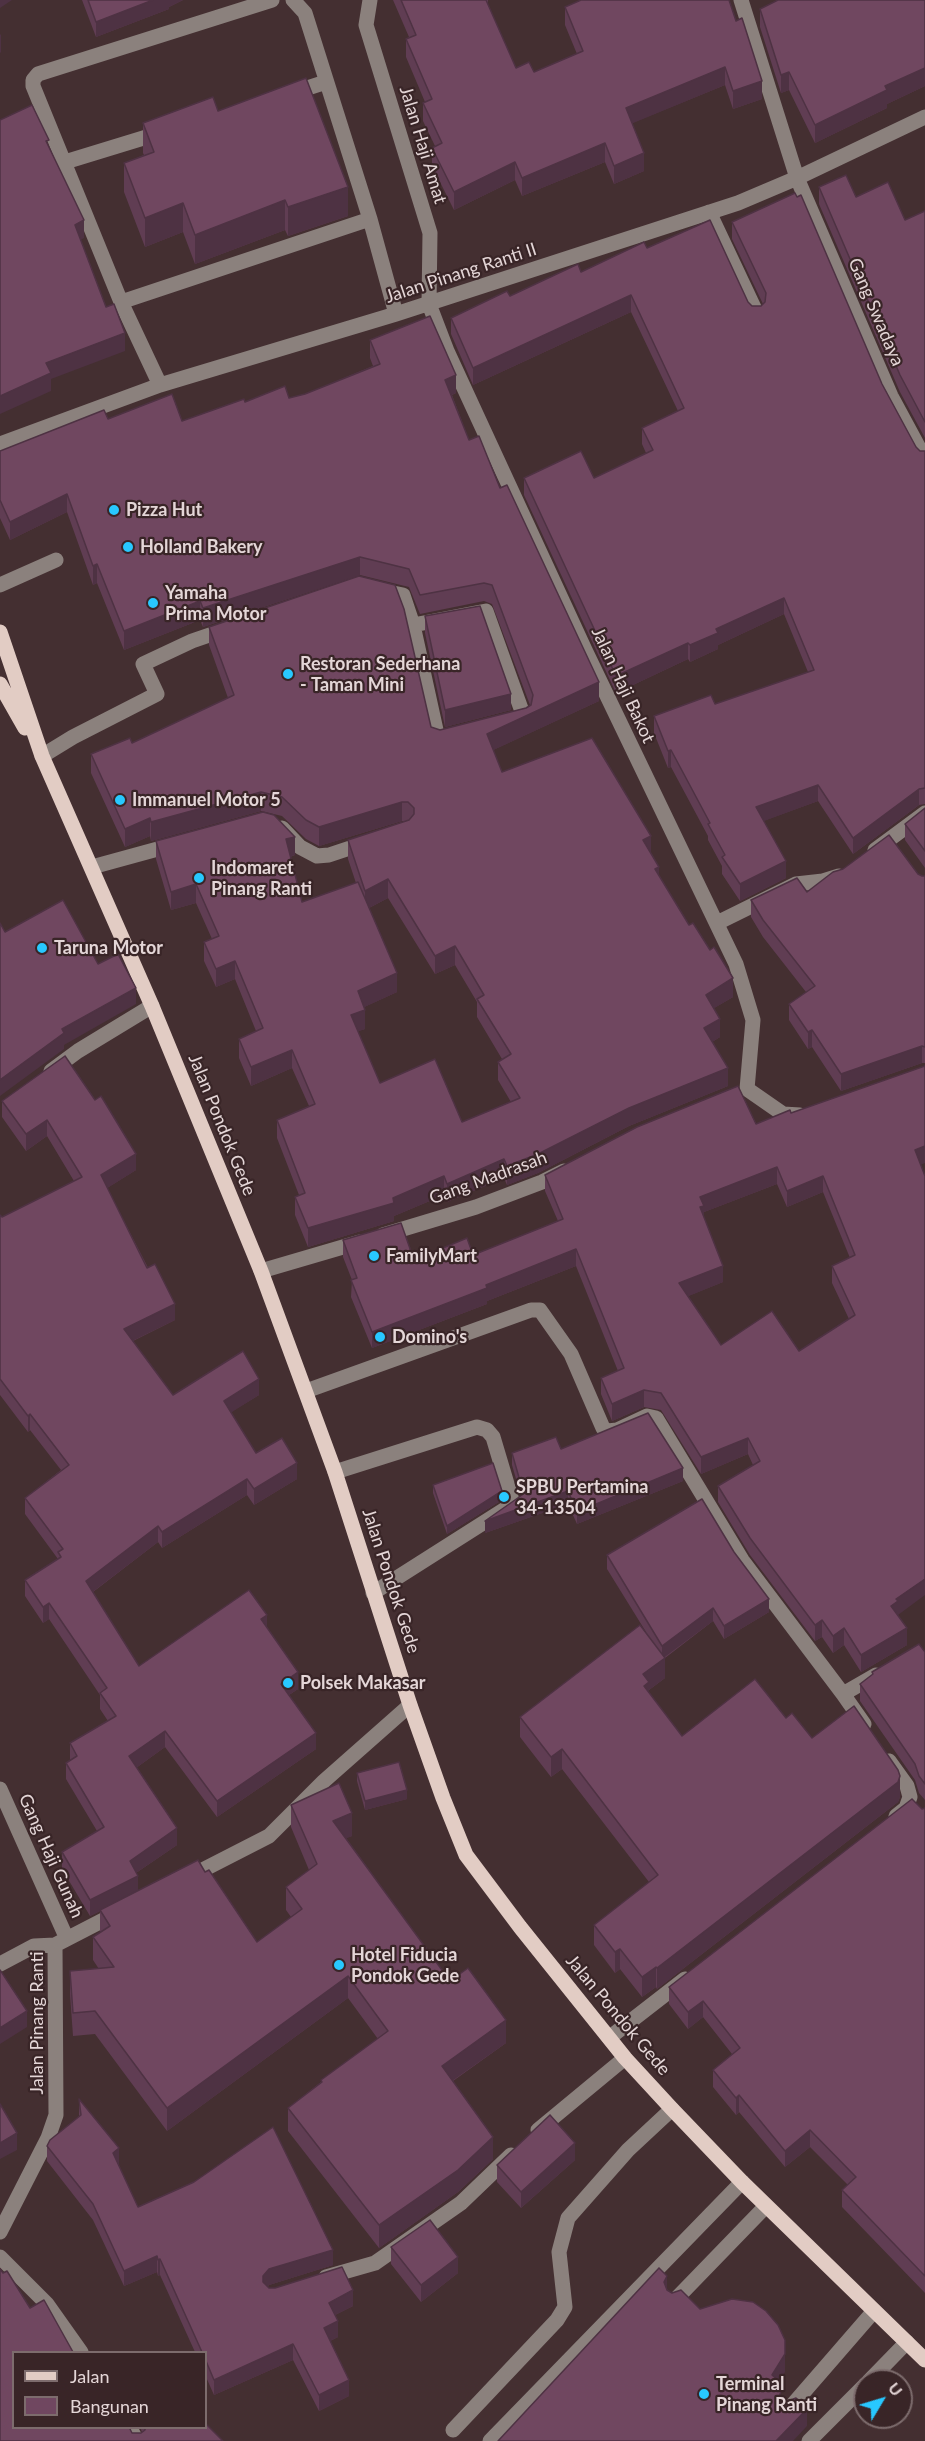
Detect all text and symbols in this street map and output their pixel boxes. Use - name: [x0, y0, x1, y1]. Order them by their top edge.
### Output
- street label: Jalan Haji Amat: [395, 84, 451, 206]
- street label: Jalan Pinang Ranti II: [383, 238, 539, 308]
- street label: Gang Swadaya: [844, 255, 908, 369]
- place label: Pizza Hut: [126, 499, 202, 521]
- marker: Pizza Hut: [107, 503, 121, 517]
- place label: Holland Bakery: [140, 536, 263, 558]
- marker: Holland Bakery: [121, 540, 135, 554]
- place label: Yamaha Prima Motor: [165, 582, 266, 624]
- marker: Yamaha Prima Motor: [146, 596, 160, 610]
- street label: Jalan Haji Bakot: [587, 624, 659, 746]
- place label: Restoran Sederhana - Taman Mini: [300, 653, 460, 696]
- marker: Restoran Sederhana - Taman Mini: [281, 667, 295, 681]
- place label: Immanuel Motor 5: [132, 789, 281, 811]
- marker: Immanuel Motor 5: [113, 793, 127, 807]
- place label: Indomaret Pinang Ranti: [211, 857, 312, 900]
- marker: Indomaret Pinang Ranti: [192, 871, 206, 885]
- place label: Taruna Motor: [54, 937, 163, 959]
- marker: Taruna Motor: [35, 941, 49, 955]
- street label: Jalan Pondok Gede: [184, 1051, 260, 1199]
- street label: Gang Madrasah: [426, 1147, 550, 1209]
- place label: FamilyMart: [386, 1245, 477, 1267]
- marker: FamilyMart: [367, 1249, 381, 1263]
- place label: Domino's: [392, 1326, 467, 1348]
- marker: Domino's: [373, 1330, 387, 1344]
- place label: SPBU Pertamina 34-13504: [516, 1476, 648, 1518]
- marker: SPBU Pertamina 34-13504: [497, 1490, 511, 1504]
- street label: Jalan Pondok Gede: [357, 1506, 425, 1656]
- place label: Polsek Makasar: [300, 1672, 425, 1694]
- marker: Polsek Makasar: [281, 1676, 295, 1690]
- street label: Gang Haji Gunah: [14, 1790, 88, 1922]
- place label: Hotel Fiducia Pondok Gede: [351, 1944, 459, 1986]
- street label: Jalan Pondok Gede: [561, 1950, 675, 2080]
- street label: Jalan Pinang Ranti: [26, 1951, 48, 2095]
- marker: Hotel Fiducia Pondok Gede: [332, 1958, 346, 1972]
- legend: [12, 2351, 207, 2429]
- text: Jalan: [70, 2365, 109, 2387]
- north arrow: [853, 2369, 913, 2429]
- place label: Terminal Pinang Ranti: [716, 2373, 817, 2416]
- text: U: [885, 2378, 907, 2399]
- marker: Terminal Pinang Ranti: [697, 2387, 711, 2401]
- text: Bangunan: [70, 2395, 149, 2417]

